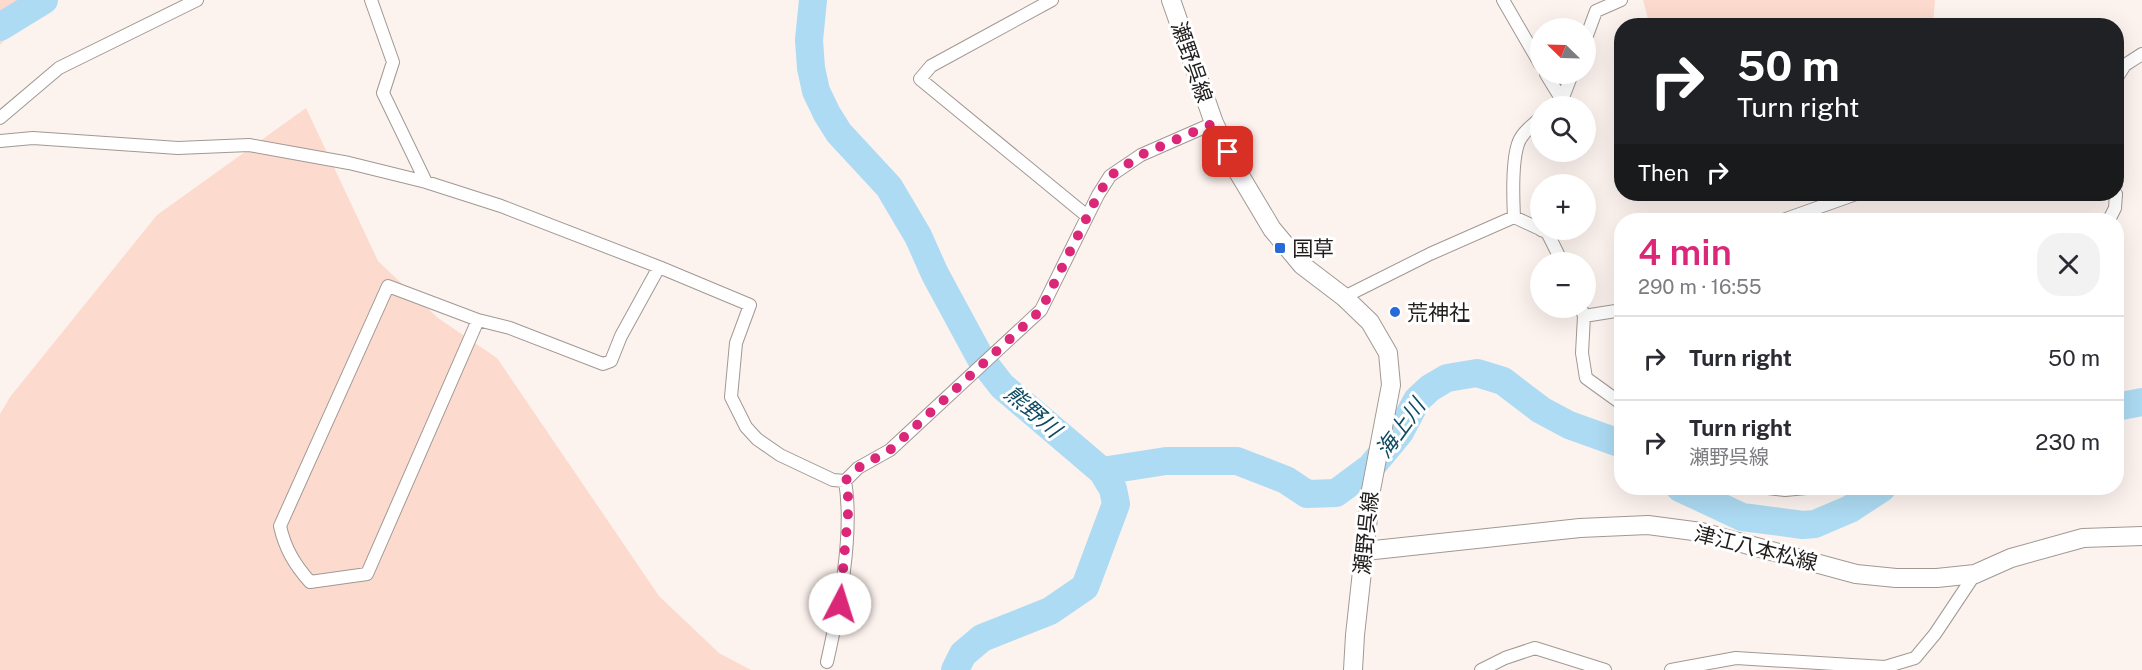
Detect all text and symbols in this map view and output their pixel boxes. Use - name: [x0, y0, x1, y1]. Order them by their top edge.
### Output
- street label: 瀬野呉線: [1167, 18, 1217, 106]
- north arrow: [1530, 18, 1596, 84]
- map controls: [1530, 18, 1596, 318]
- text: 50 m: [1737, 41, 1840, 90]
- icon: right: [1638, 42, 1716, 120]
- text: Turn right: [1737, 91, 1860, 123]
- button: search: [1530, 96, 1596, 162]
- pin: [1202, 126, 1253, 177]
- icon: arrive: [1211, 135, 1244, 168]
- icon: right: [1701, 156, 1734, 189]
- text: Then: [1638, 160, 1689, 186]
- button: +: [1530, 174, 1596, 240]
- text: 4 min: [1638, 231, 1732, 273]
- button: close: [2037, 233, 2100, 296]
- place label: 国草: [1292, 236, 1334, 261]
- marker: 国草: [1273, 241, 1287, 255]
- button: −: [1530, 252, 1596, 318]
- text: 290 m · 16:55: [1638, 275, 1762, 299]
- place label: 荒神社: [1407, 300, 1470, 325]
- marker: 荒神社: [1388, 305, 1402, 319]
- icon: right: [1638, 342, 1671, 375]
- text: Turn right: [1689, 345, 1792, 371]
- text: 50 m: [2048, 345, 2100, 371]
- water label: 熊野川: [1000, 380, 1068, 444]
- water label: 海上川: [1370, 392, 1431, 462]
- text: Turn right: [1689, 415, 1792, 441]
- icon: right: [1638, 426, 1671, 459]
- text: 230 m: [2035, 429, 2100, 455]
- text: 瀬野呉線: [1689, 445, 1769, 469]
- street label: 瀬野呉線: [1349, 490, 1383, 576]
- street label: 津江八本松線: [1692, 521, 1820, 575]
- position arrow: [808, 572, 872, 636]

